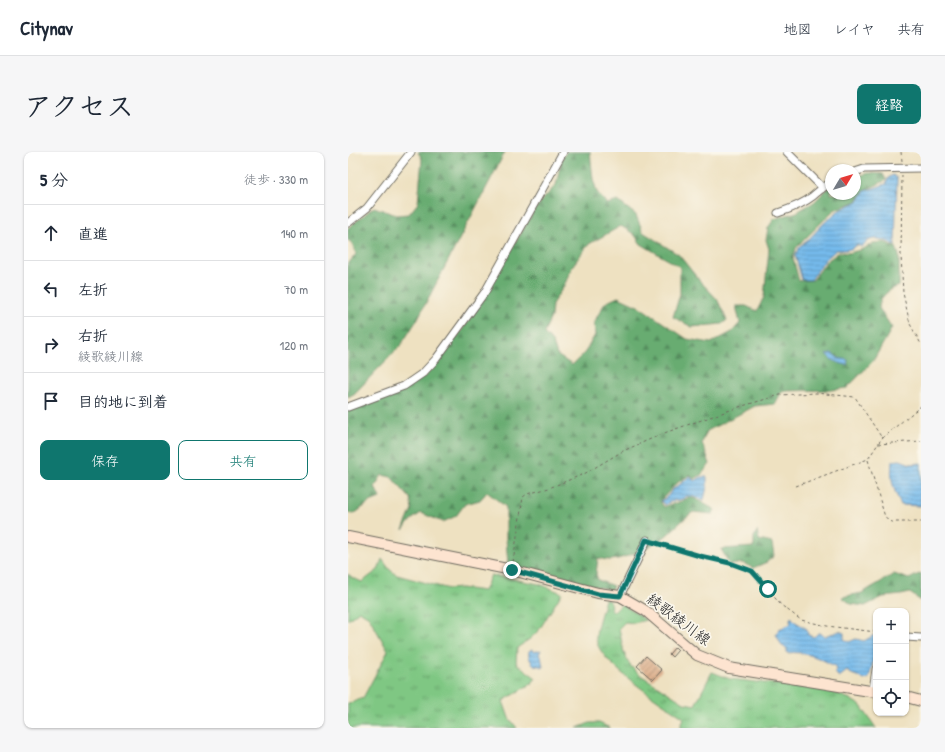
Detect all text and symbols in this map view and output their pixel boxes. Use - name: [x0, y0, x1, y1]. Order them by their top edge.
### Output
- text: Citynav: [20, 15, 73, 41]
- text: 地図: [784, 19, 812, 38]
- text: レイヤ: [834, 19, 875, 38]
- text: 共有: [897, 19, 925, 38]
- button: 経路: [857, 84, 921, 124]
- text: アクセス: [24, 87, 134, 125]
- north arrow: [825, 164, 861, 200]
- text: 5 分: [40, 168, 68, 191]
- text: 徒歩 · 330 m: [244, 170, 308, 188]
- icon: ahead: [40, 222, 62, 244]
- text: 直進: [78, 223, 108, 244]
- text: 140 m: [281, 224, 308, 242]
- icon: left: [40, 278, 62, 300]
- text: 左折: [78, 279, 108, 300]
- text: 70 m: [284, 280, 308, 298]
- text: 右折: [78, 325, 108, 346]
- icon: right: [40, 334, 62, 356]
- text: 120 m: [280, 336, 308, 354]
- text: 綾歌綾川線: [78, 347, 143, 365]
- icon: arrive: [40, 390, 62, 412]
- text: 目的地に到着: [78, 391, 168, 412]
- button: 保存: [40, 440, 170, 480]
- button: 共有: [178, 440, 308, 480]
- route end: [503, 561, 521, 579]
- route start: [759, 580, 777, 598]
- street label: 綾歌綾川線: [643, 588, 715, 650]
- map controls: [873, 608, 909, 716]
- button: +: [873, 608, 909, 644]
- button: −: [873, 644, 909, 680]
- button: locate: [873, 680, 909, 716]

